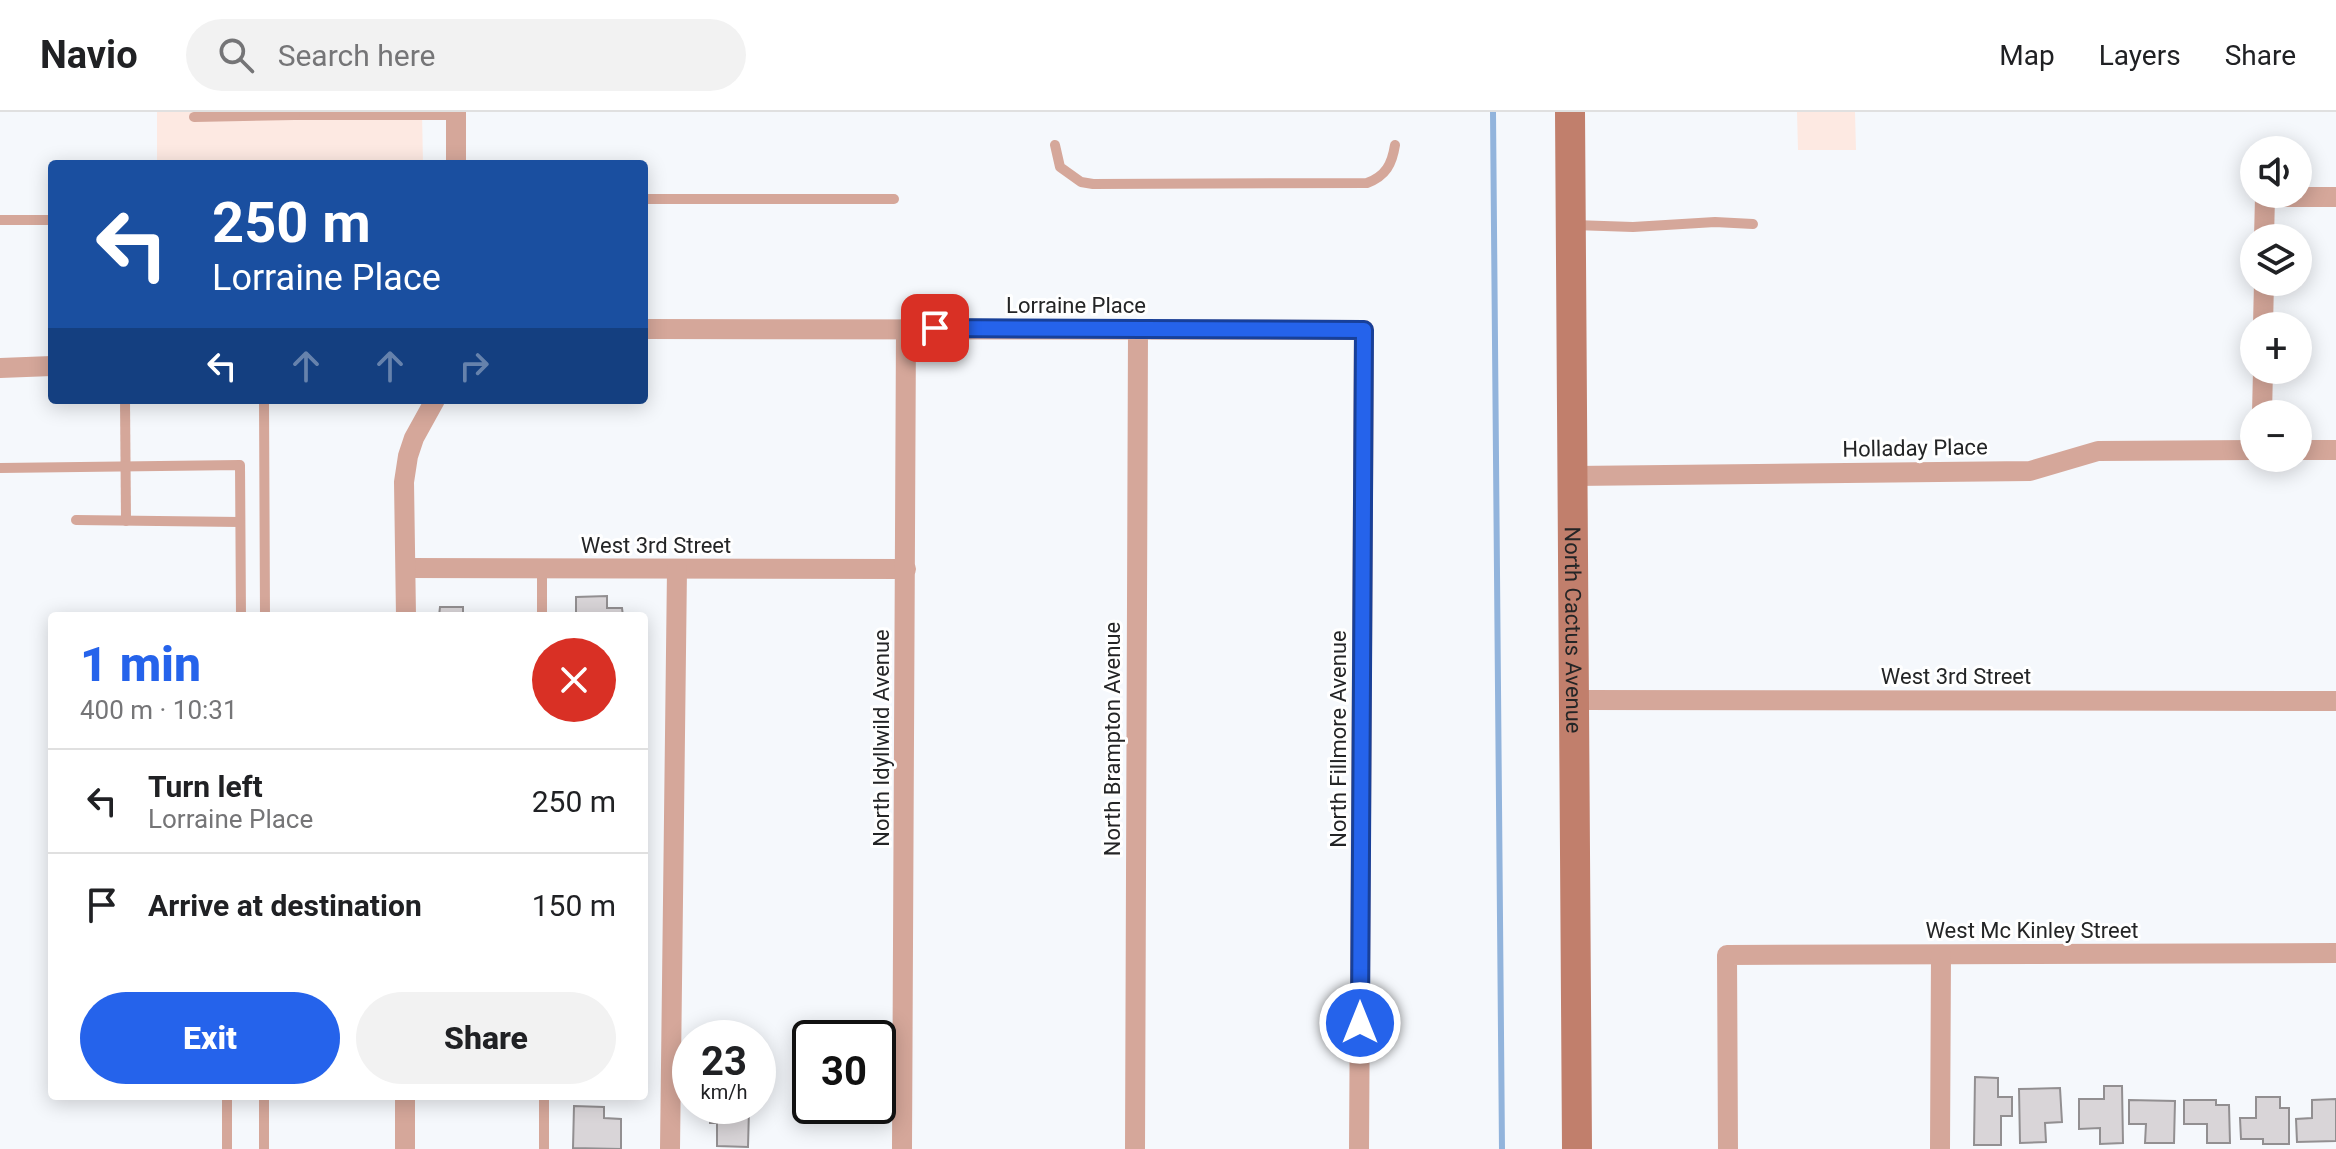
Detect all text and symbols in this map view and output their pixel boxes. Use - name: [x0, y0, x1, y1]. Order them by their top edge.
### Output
- search box: [186, 19, 746, 91]
- text: Navio: [40, 33, 138, 77]
- icon: search: [214, 33, 258, 77]
- text: Search here: [278, 38, 435, 73]
- text: Map: [1999, 39, 2055, 72]
- text: Layers: [2099, 39, 2181, 72]
- text: Share: [2225, 39, 2296, 72]
- map controls: [2240, 136, 2312, 472]
- button: sound: [2240, 136, 2312, 208]
- text: 250 m: [212, 190, 371, 256]
- icon: left: [80, 192, 184, 296]
- button: layers: [2240, 224, 2312, 296]
- text: Lorraine Place: [212, 257, 441, 299]
- street label: Lorraine Place: [1006, 293, 1146, 318]
- pin: [901, 294, 969, 362]
- icon: arrive: [913, 306, 957, 350]
- button: +: [2240, 312, 2312, 384]
- icon: left: [200, 344, 244, 388]
- icon: ahead: [284, 344, 328, 388]
- icon: ahead: [368, 344, 412, 388]
- icon: right: [452, 344, 496, 388]
- button: −: [2240, 400, 2312, 472]
- street label: Holladay Place: [1842, 434, 1988, 462]
- street label: North Cactus Avenue: [1560, 526, 1587, 734]
- street label: West 3rd Street: [581, 533, 731, 558]
- street label: North Brampton Avenue: [1100, 622, 1125, 856]
- street label: North Idyllwild Avenue: [869, 629, 894, 847]
- street label: North Fillmore Avenue: [1326, 630, 1351, 848]
- text: 1 min: [80, 636, 201, 693]
- button: close: [532, 638, 616, 722]
- street label: West 3rd Street: [1881, 664, 2031, 689]
- text: 400 m · 10:31: [80, 695, 238, 725]
- text: Turn left: [148, 769, 263, 804]
- icon: left: [80, 779, 124, 823]
- text: 250 m: [532, 784, 616, 819]
- text: Lorraine Place: [148, 804, 313, 834]
- icon: arrive: [80, 883, 124, 927]
- text: Arrive at destination: [148, 888, 422, 923]
- text: 150 m: [532, 888, 616, 923]
- street label: West Mc Kinley Street: [1925, 918, 2139, 943]
- position arrow: [1318, 981, 1402, 1065]
- button: Exit: [80, 992, 340, 1084]
- button: Share: [356, 992, 616, 1084]
- speed limit sign: 30: [792, 1020, 896, 1124]
- text: 23: [701, 1038, 747, 1085]
- text: km/h: [701, 1080, 747, 1104]

